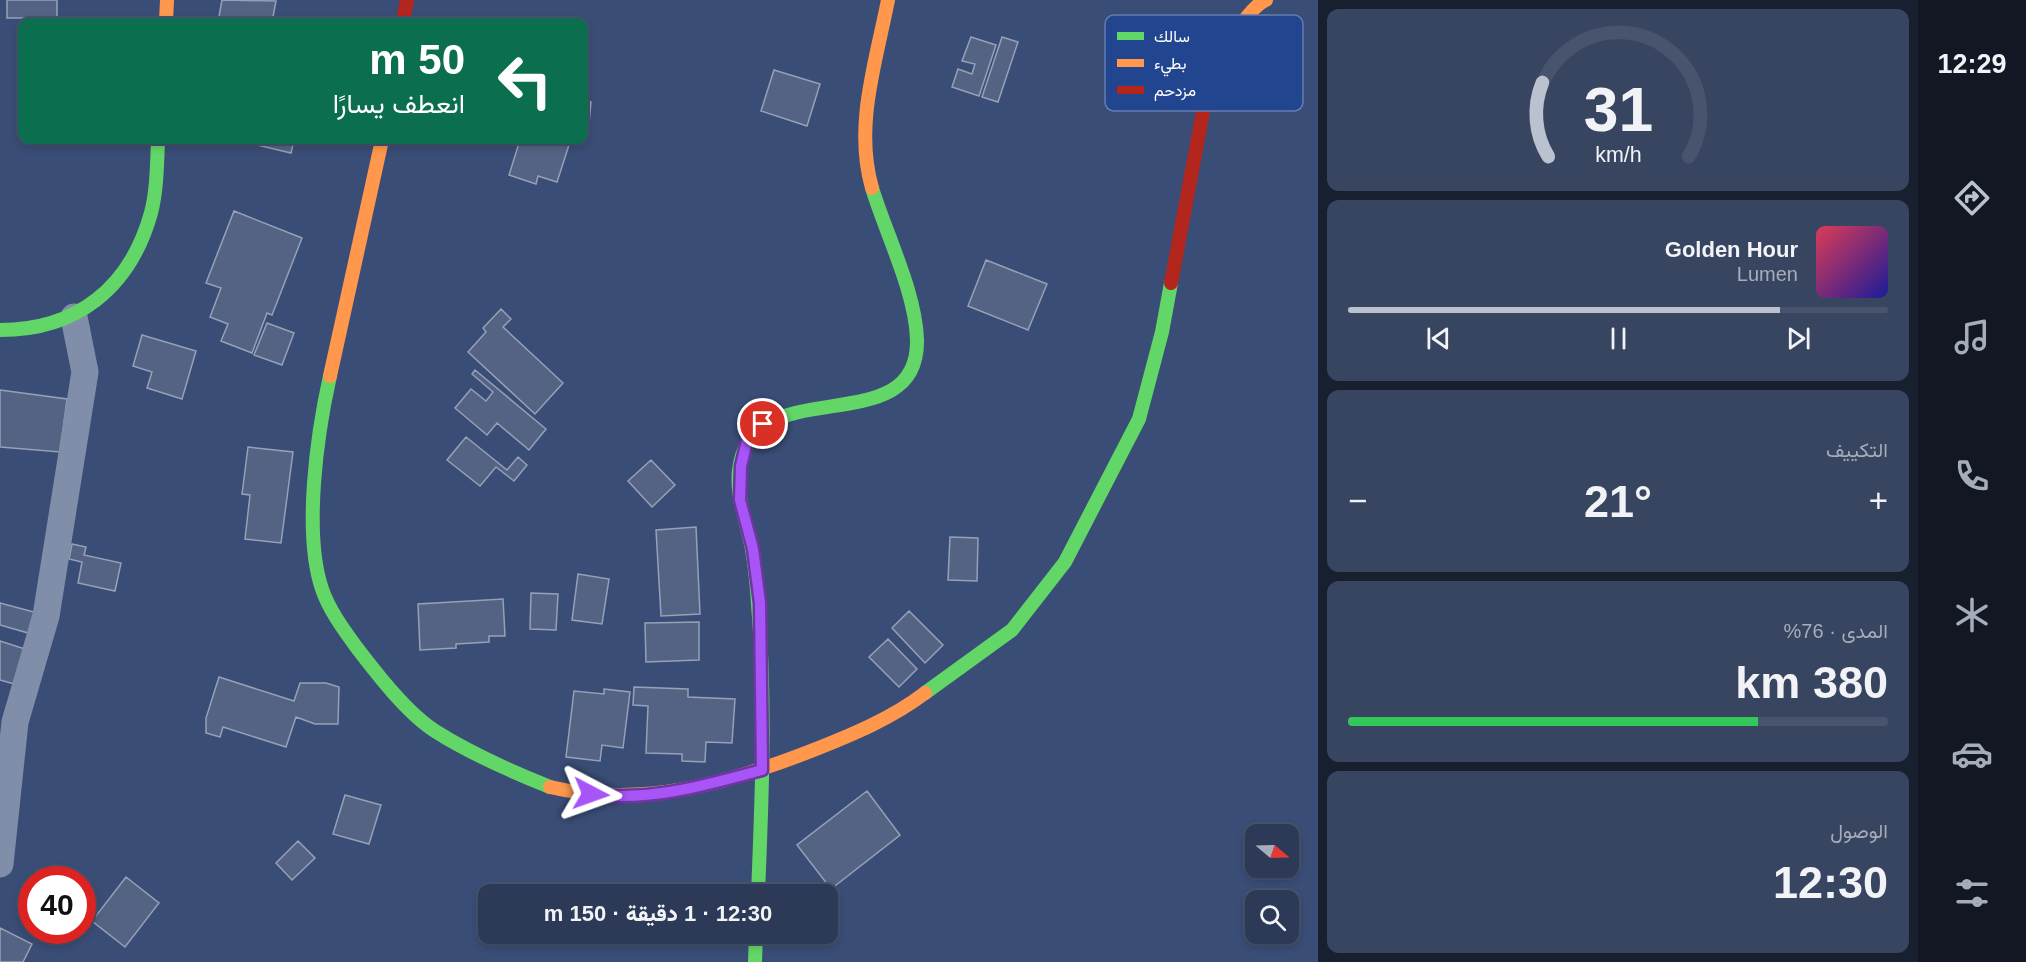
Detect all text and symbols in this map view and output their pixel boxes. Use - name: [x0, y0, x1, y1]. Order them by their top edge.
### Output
- legend: [1105, 15, 1303, 111]
- text: سالك: [1154, 28, 1190, 45]
- text: 50 m: [369, 36, 465, 83]
- icon: left: [486, 42, 564, 120]
- text: 12:29: [1937, 49, 2007, 79]
- text: بطيء: [1154, 55, 1186, 77]
- text: 31: [1583, 75, 1653, 144]
- text: مزدحم: [1154, 82, 1196, 101]
- text: انعطف يسارًا: [333, 89, 465, 119]
- text: km/h: [1595, 143, 1641, 167]
- icon: directions: [1951, 177, 1993, 219]
- text: Golden Hour: [1665, 237, 1798, 262]
- text: Lumen: [1737, 263, 1798, 285]
- icon: music: [1951, 316, 1993, 358]
- icon: previous: [1422, 322, 1455, 355]
- icon: pause: [1602, 322, 1635, 355]
- icon: next: [1782, 322, 1815, 355]
- pin: [737, 398, 788, 449]
- icon: arrive: [746, 407, 779, 440]
- text: التكييف: [1826, 439, 1888, 461]
- icon: phone: [1951, 455, 1993, 497]
- text: 21°: [1584, 476, 1652, 527]
- text: −: [1348, 482, 1367, 519]
- text: +: [1869, 482, 1888, 519]
- icon: climate: [1951, 594, 1993, 636]
- text: المدى · 76%: [1784, 620, 1888, 642]
- text: 380 km: [1735, 657, 1888, 708]
- icon: car: [1951, 733, 1993, 775]
- position arrow: [559, 762, 623, 826]
- text: الوصول: [1830, 820, 1888, 842]
- north arrow: [1245, 824, 1299, 878]
- map controls: [1245, 824, 1299, 944]
- text: 12:30: [1773, 857, 1888, 908]
- speed limit sign: 40: [18, 866, 96, 944]
- icon: filters: [1951, 872, 1993, 914]
- button: search: [1245, 890, 1299, 944]
- text: 12:30 · 1 دقيقة · 150 m: [544, 901, 772, 926]

